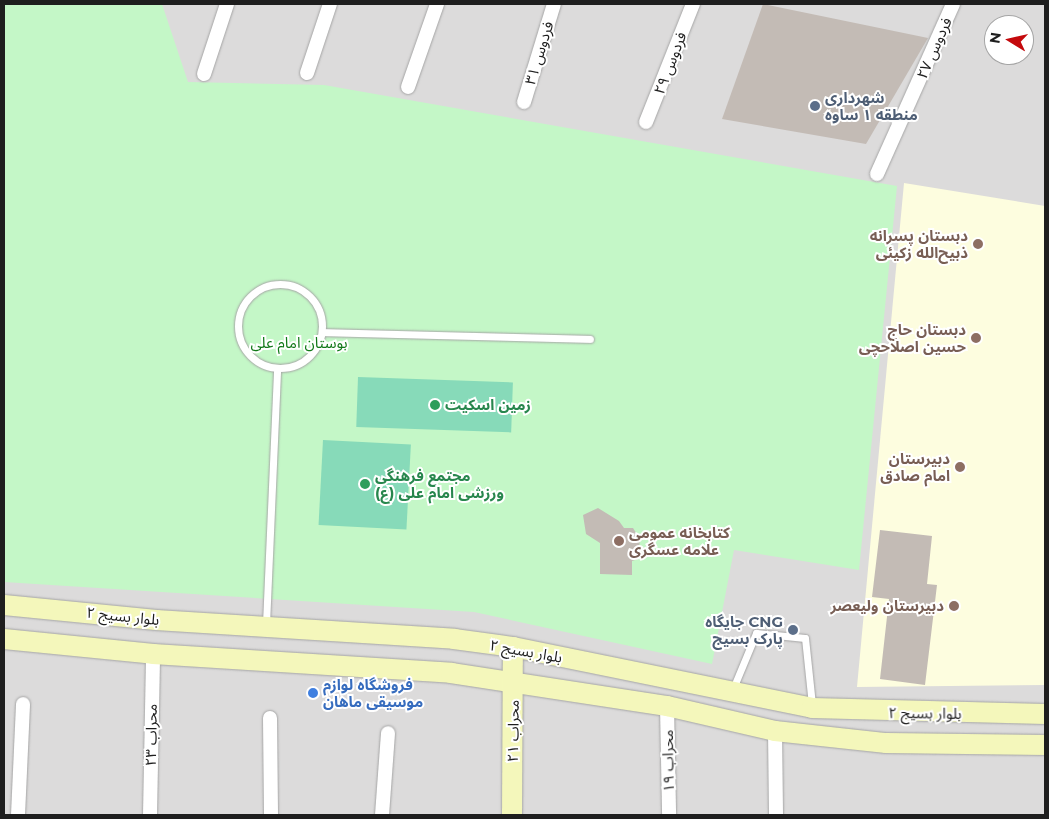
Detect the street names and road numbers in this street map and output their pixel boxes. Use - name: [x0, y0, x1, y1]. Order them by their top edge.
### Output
- street label: فردوس ۲۷: [913, 15, 955, 81]
- street label: فردوس ۳۱: [521, 19, 557, 87]
- street label: فردوس ۲۹: [650, 29, 690, 97]
- street label: بلوار بسیج ۲: [86, 603, 160, 629]
- street label: بلوار بسیج ۲: [488, 636, 564, 666]
- street label: محراب ۲۱: [503, 700, 523, 762]
- street label: بلوار بسیج ۲: [888, 703, 962, 723]
- street label: محراب ۲۳: [141, 704, 161, 766]
- street label: محراب ۱۹: [658, 730, 678, 792]

